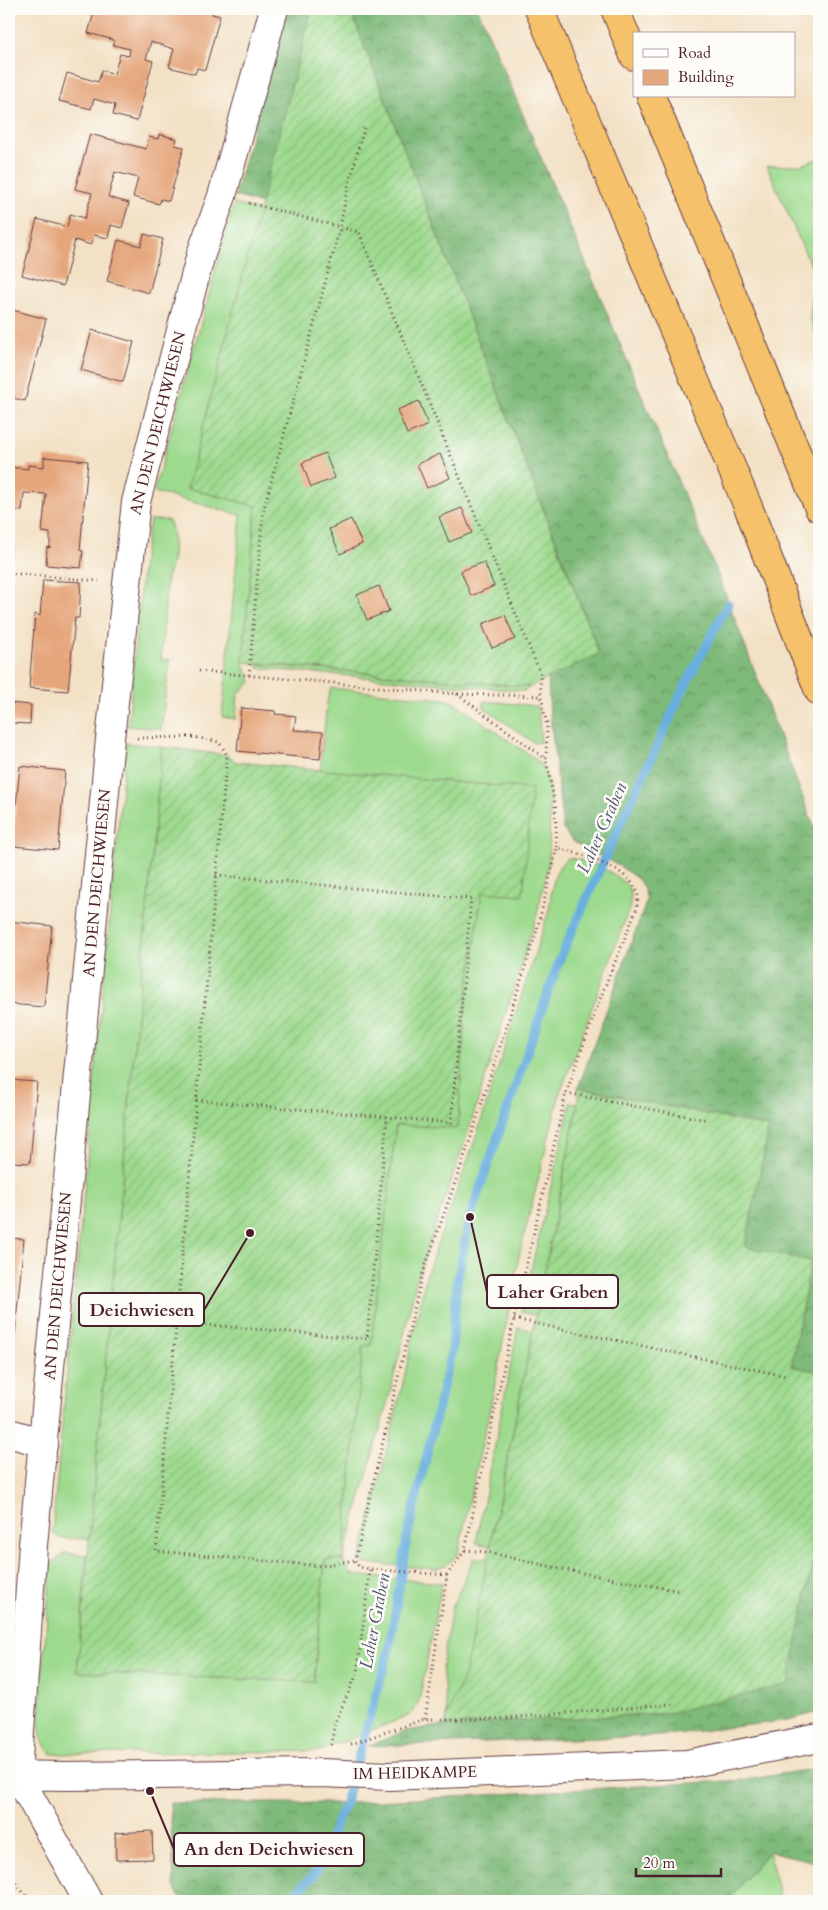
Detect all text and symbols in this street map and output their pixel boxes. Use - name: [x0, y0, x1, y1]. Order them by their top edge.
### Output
- legend: [633, 32, 796, 98]
- text: Road: [678, 43, 711, 63]
- text: Building: [678, 67, 734, 87]
- street label: AN DEN DEICHWIESEN: [125, 328, 192, 517]
- water label: Laher Graben: [571, 778, 633, 877]
- street label: AN DEN DEICHWIESEN: [78, 788, 116, 978]
- street label: AN DEN DEICHWIESEN: [39, 1191, 77, 1381]
- callout: Laher Graben: [487, 1275, 618, 1308]
- text: Laher Graben: [497, 1280, 609, 1305]
- callout: Deichwiesen: [79, 1293, 204, 1326]
- text: Deichwiesen: [89, 1298, 195, 1323]
- water label: Laher Graben: [353, 1571, 397, 1671]
- street label: IM HEIDKAMPE: [353, 1761, 477, 1785]
- callout: An den Deichwiesen: [174, 1833, 364, 1866]
- text: An den Deichwiesen: [184, 1837, 354, 1862]
- scale bar: [636, 1845, 720, 1877]
- text: 20 m: [643, 1853, 675, 1873]

